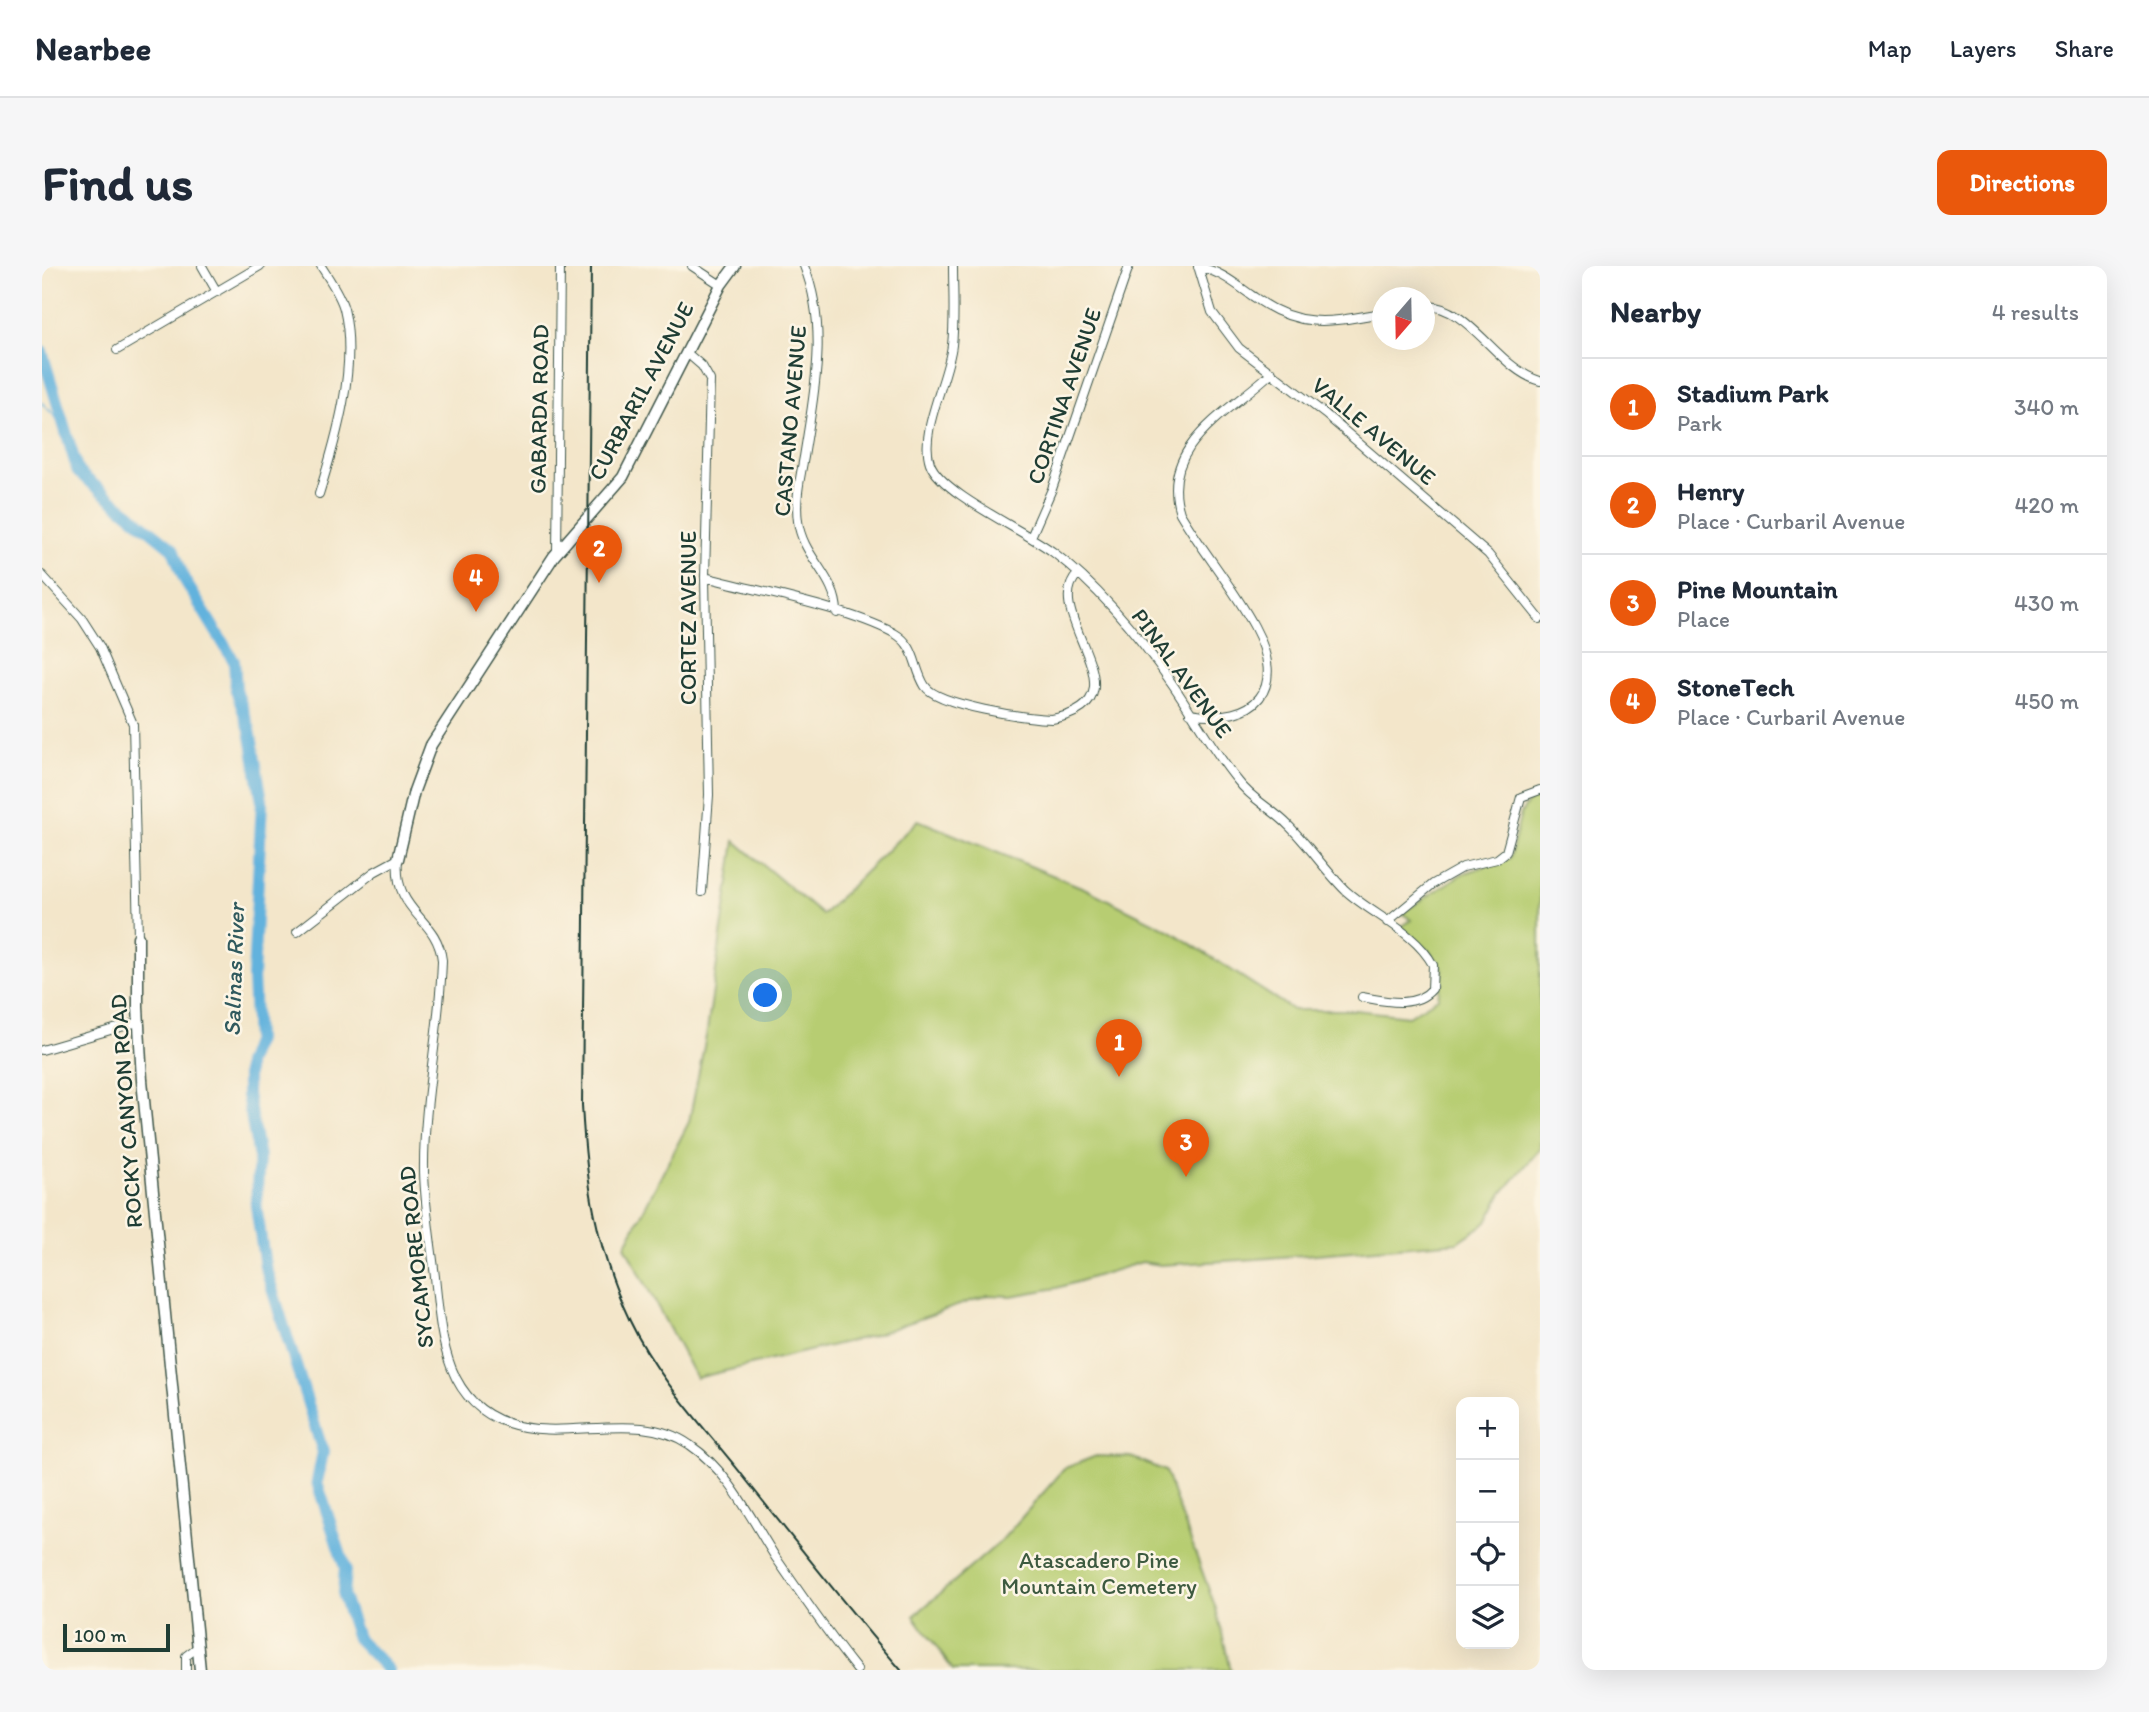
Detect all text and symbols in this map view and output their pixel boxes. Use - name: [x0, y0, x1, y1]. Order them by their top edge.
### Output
- text: Nearbee: [35, 29, 151, 68]
- text: Map: [1868, 34, 1912, 63]
- text: Layers: [1950, 34, 2017, 63]
- text: Share: [2055, 34, 2114, 63]
- button: Directions: [1937, 150, 2107, 215]
- text: Find us: [42, 153, 193, 212]
- north arrow: [1372, 287, 1435, 350]
- text: Nearby: [1610, 293, 1701, 330]
- street label: CURBARIL AVENUE: [582, 297, 700, 485]
- text: 4 results: [1992, 298, 2079, 326]
- street label: CORTINA AVENUE: [1021, 304, 1107, 488]
- street label: GABARDA ROAD: [524, 324, 554, 494]
- street label: CASTANO AVENUE: [768, 324, 812, 518]
- street label: VALLE AVENUE: [1306, 371, 1442, 491]
- text: Stadium Park: [1677, 377, 1829, 409]
- text: 1: [1628, 393, 1638, 421]
- text: 340 m: [2014, 393, 2079, 421]
- text: Park: [1677, 409, 1722, 437]
- text: Henry: [1677, 475, 1744, 507]
- text: 2: [1627, 491, 1639, 519]
- text: 420 m: [2014, 491, 2079, 519]
- text: Place · Curbaril Avenue: [1677, 507, 1905, 535]
- pin: 2: [576, 525, 622, 583]
- street label: CORTEZ AVENUE: [674, 531, 702, 705]
- pin: 4: [453, 554, 499, 612]
- text: Pine Mountain: [1677, 573, 1838, 605]
- text: 3: [1627, 589, 1639, 617]
- text: 430 m: [2014, 589, 2079, 617]
- street label: PINAL AVENUE: [1126, 603, 1239, 743]
- text: Place: [1677, 605, 1730, 633]
- text: StoneTech: [1677, 671, 1794, 703]
- text: 4: [1626, 687, 1640, 715]
- text: 450 m: [2014, 687, 2079, 715]
- text: Place · Curbaril Avenue: [1677, 703, 1905, 731]
- water label: Salinas River: [217, 900, 250, 1037]
- your location: [748, 978, 782, 1012]
- street label: ROCKY CANYON ROAD: [104, 993, 148, 1229]
- pin: 1: [1096, 1019, 1142, 1077]
- pin: 3: [1163, 1119, 1209, 1177]
- street label: SYCAMORE ROAD: [393, 1164, 439, 1350]
- map controls: [1456, 1397, 1519, 1649]
- button: +: [1456, 1397, 1519, 1460]
- button: −: [1456, 1460, 1519, 1523]
- button: locate: [1456, 1523, 1519, 1586]
- park label: Atascadero Pine Mountain Cemetery: [1001, 1546, 1197, 1600]
- button: layers: [1456, 1586, 1519, 1649]
- scale bar: [63, 1621, 170, 1653]
- text: 100 m: [74, 1624, 126, 1647]

